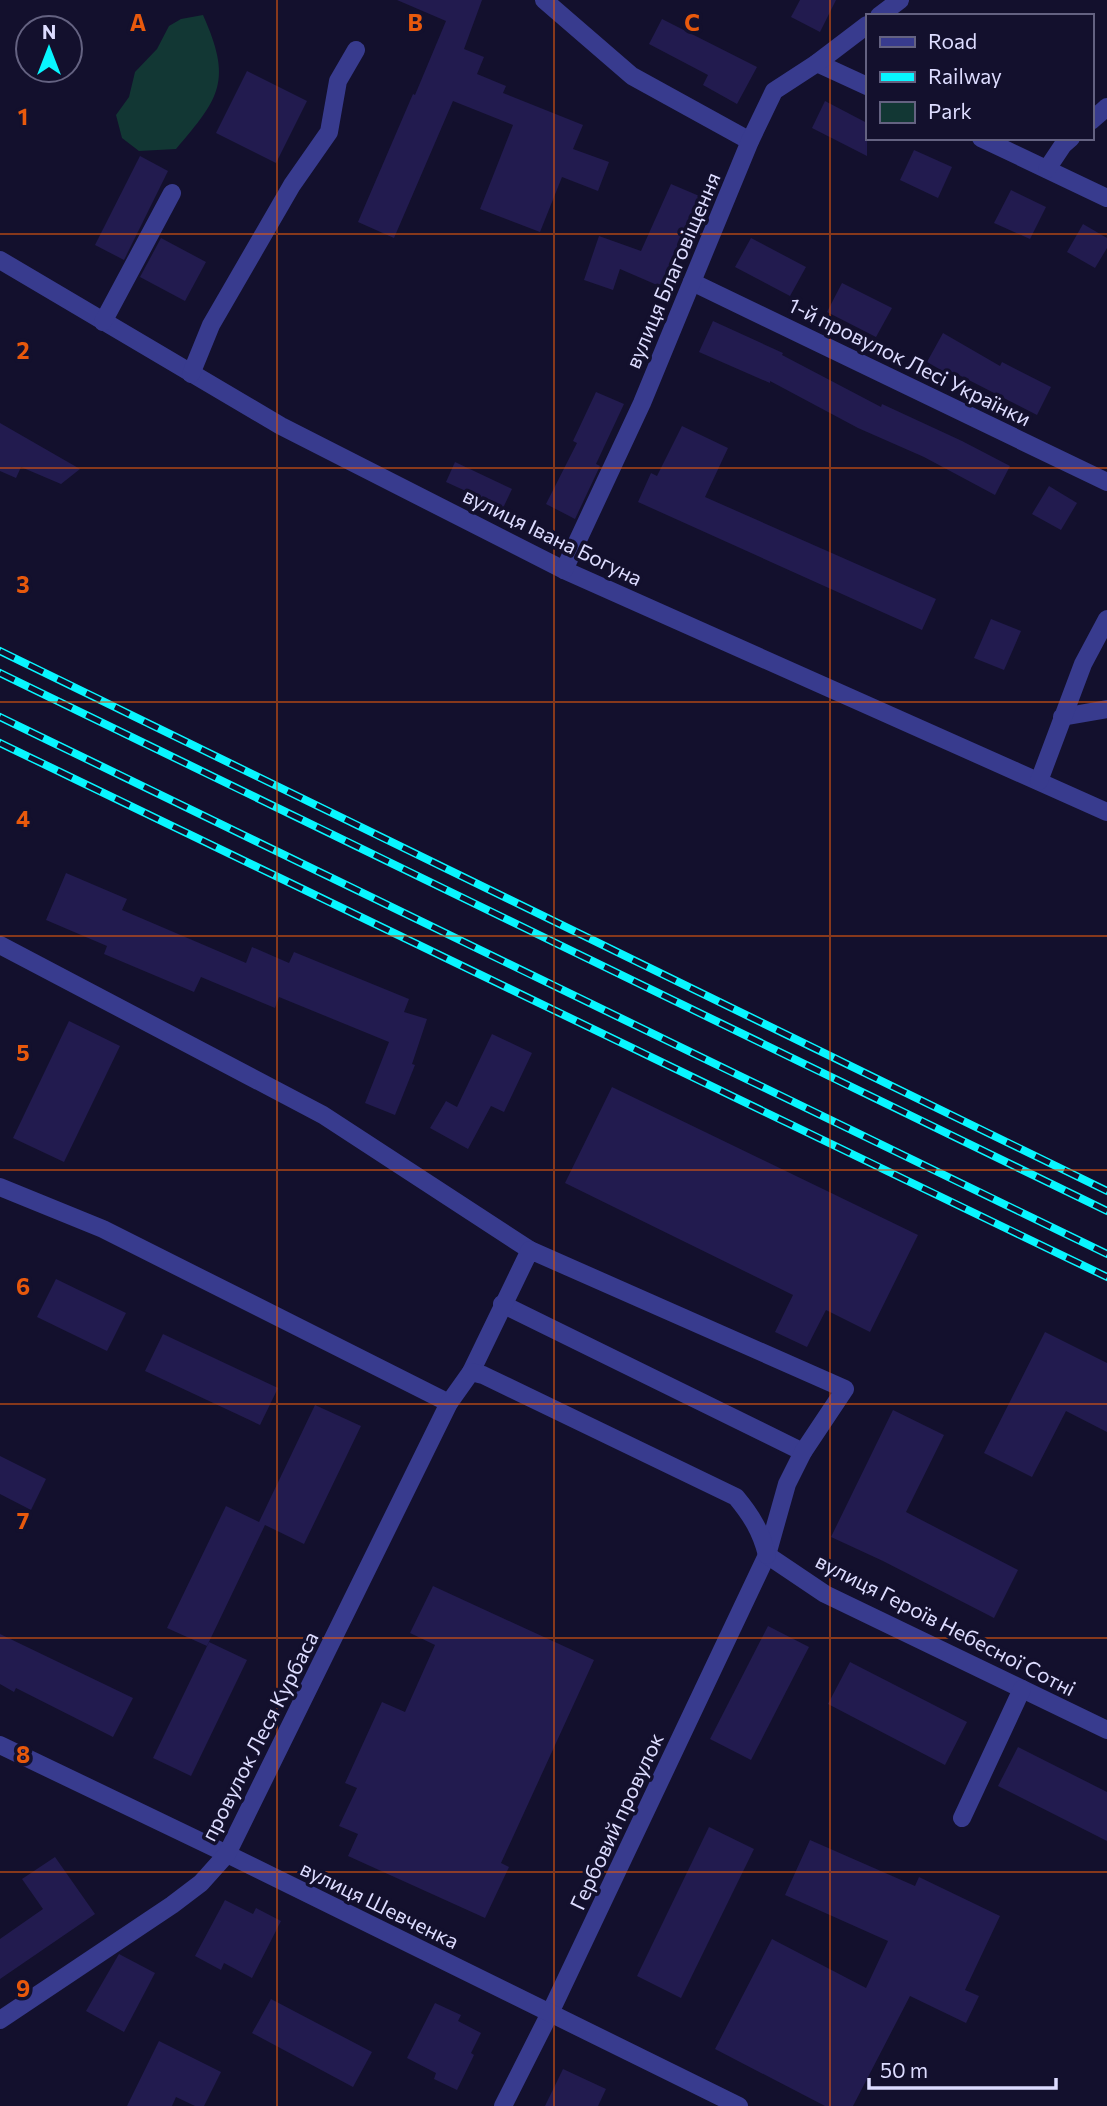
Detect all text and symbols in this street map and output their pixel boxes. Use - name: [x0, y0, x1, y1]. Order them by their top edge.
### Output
- text: A: [130, 8, 147, 36]
- text: B: [407, 8, 423, 36]
- text: C: [684, 8, 700, 36]
- north arrow: [14, 14, 84, 84]
- legend: [866, 14, 1093, 140]
- text: N: [42, 20, 56, 43]
- text: Road: [928, 28, 977, 53]
- text: Railway: [928, 63, 1002, 88]
- text: Park: [928, 98, 972, 123]
- text: 1: [18, 102, 28, 130]
- street label: вулиця Благовіщення: [619, 168, 725, 372]
- street label: 1-й провулок Лесі Українки: [785, 291, 1035, 431]
- text: 2: [16, 336, 30, 364]
- street label: вулиця Івана Богуна: [459, 482, 647, 590]
- text: 3: [16, 570, 30, 598]
- text: 4: [16, 804, 30, 832]
- text: 5: [16, 1038, 30, 1066]
- text: 6: [16, 1272, 30, 1300]
- text: 7: [17, 1506, 29, 1534]
- street label: вулиця Героїв Небесної Сотні: [812, 1547, 1080, 1701]
- street label: провулок Леся Курбаса: [195, 1627, 323, 1845]
- street label: Гербовий провулок: [564, 1729, 668, 1913]
- text: 8: [16, 1740, 30, 1768]
- street label: вулиця Шевченка: [297, 1855, 463, 1953]
- text: 9: [16, 1974, 30, 2002]
- scale bar: [869, 2046, 1056, 2090]
- text: 50 m: [880, 2057, 928, 2082]

